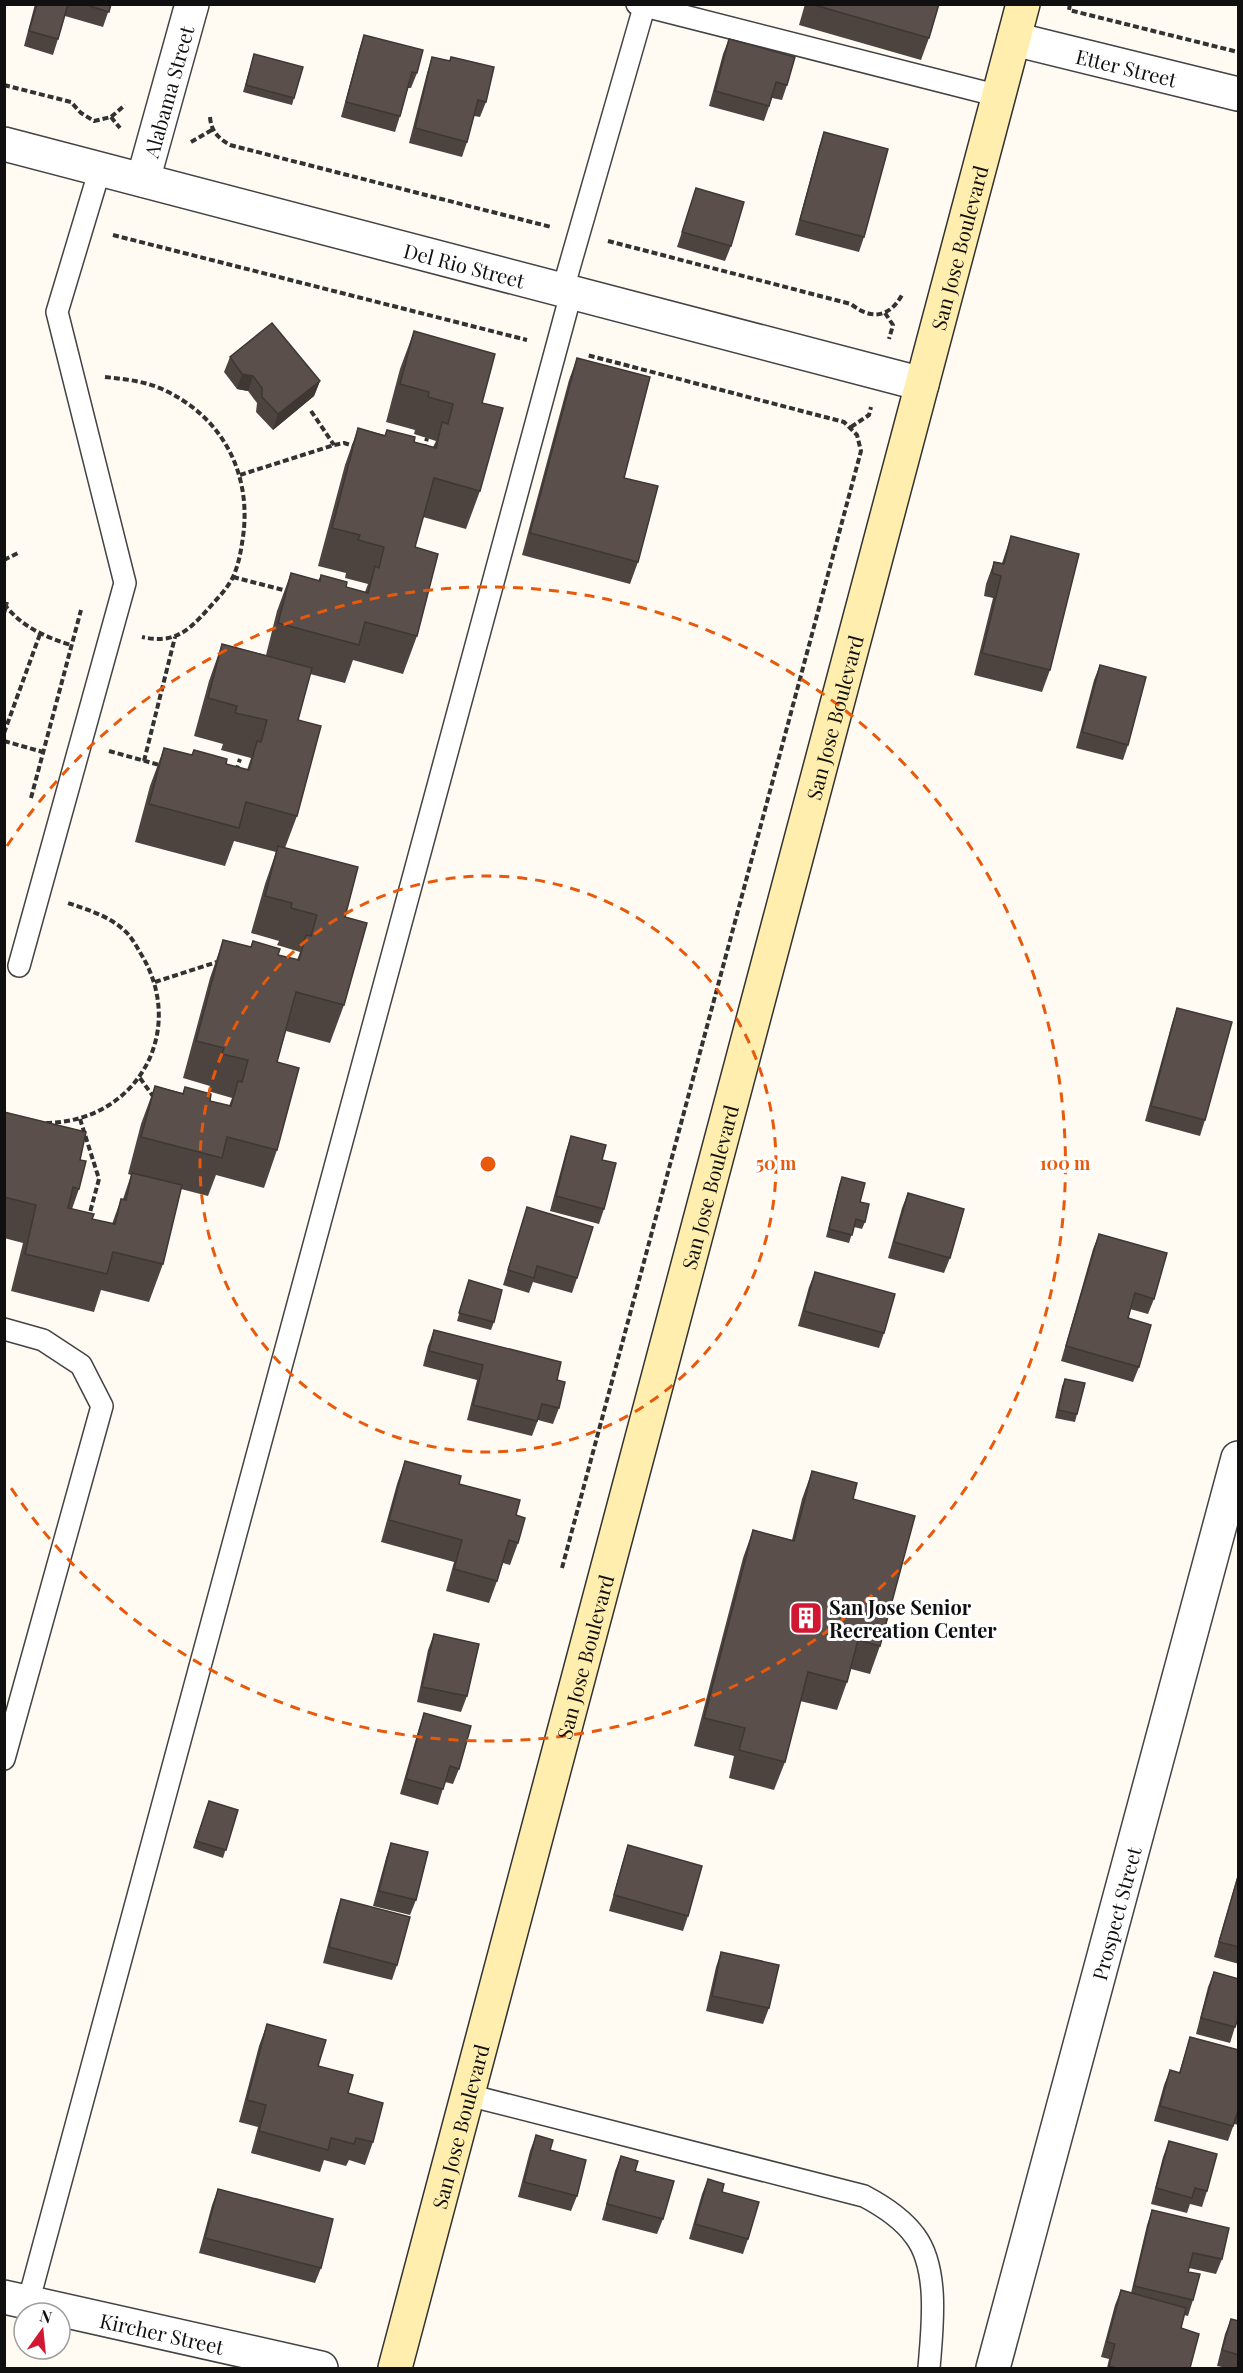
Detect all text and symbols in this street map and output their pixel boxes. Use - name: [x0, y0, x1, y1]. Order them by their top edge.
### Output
- street label: Alabama Street: [136, 21, 199, 161]
- street label: Etter Street: [1073, 41, 1181, 92]
- street label: San Jose Boulevard: [924, 162, 993, 333]
- street label: Del Rio Street: [401, 236, 529, 293]
- street label: San Jose Boulevard: [799, 632, 868, 803]
- street label: San Jose Boulevard: [674, 1101, 744, 1272]
- text: 50 m: [756, 1151, 797, 1175]
- text: 100 m: [1040, 1151, 1091, 1175]
- centre of rings: [478, 1154, 498, 1174]
- street label: San Jose Boulevard: [549, 1571, 619, 1742]
- place label: San Jose Senior Recreation Center: [829, 1593, 997, 1643]
- building icon: San Jose Senior Recreation Center: [788, 1600, 824, 1636]
- street label: Prospect Street: [1085, 1843, 1147, 1983]
- street label: San Jose Boulevard: [424, 2041, 494, 2212]
- north arrow: [12, 2301, 72, 2361]
- text: N: [38, 2304, 55, 2328]
- street label: Kircher Street: [97, 2305, 228, 2360]

